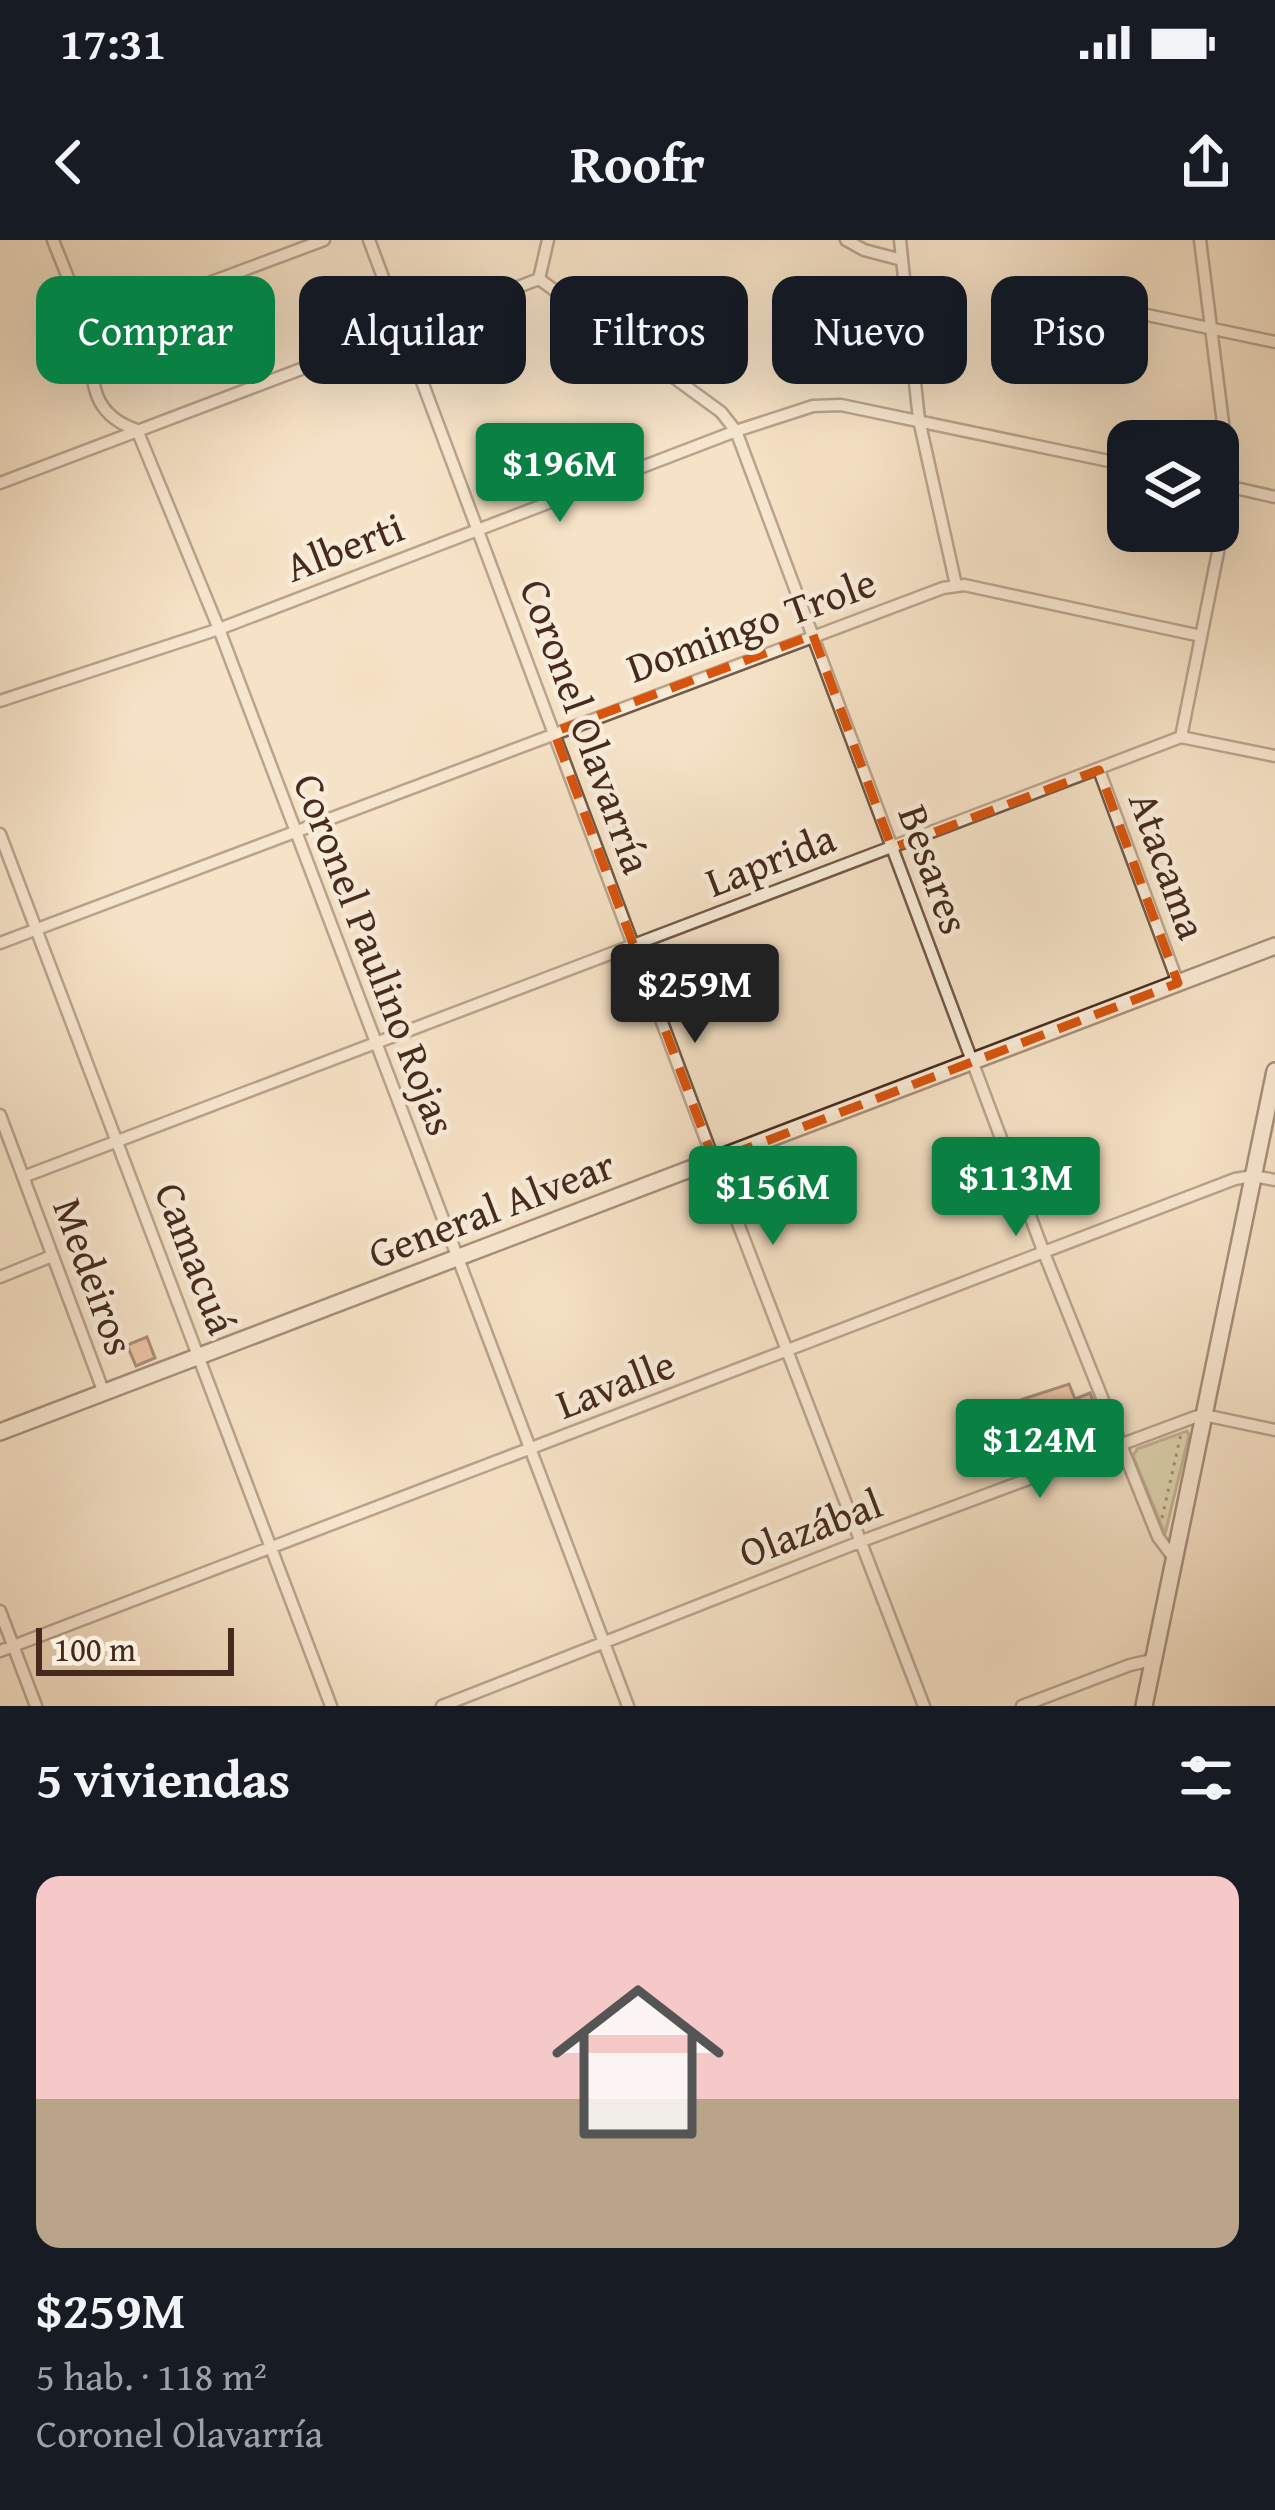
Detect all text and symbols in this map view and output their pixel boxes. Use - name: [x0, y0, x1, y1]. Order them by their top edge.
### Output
- text: 17:31: [60, 10, 166, 75]
- text: Roofr: [570, 123, 705, 202]
- icon: back: [36, 129, 102, 195]
- icon: share: [1173, 129, 1239, 195]
- chip: Comprar: [36, 276, 275, 384]
- chip: Alquilar: [299, 276, 526, 384]
- chip: Filtros: [550, 276, 748, 384]
- chip: Nuevo: [772, 276, 967, 384]
- chip: Piso: [991, 276, 1148, 384]
- map controls: [1107, 420, 1239, 552]
- button: layers: [1107, 420, 1239, 552]
- pin: $196M: [476, 423, 644, 525]
- text: $196M: [503, 433, 617, 490]
- street label: Alberti: [276, 496, 412, 596]
- street label: Domingo Trole: [618, 551, 884, 697]
- street label: Coronel Olavarría: [505, 570, 669, 882]
- street label: Coronel Paulino Rojas: [279, 764, 473, 1144]
- street label: Atacama: [1114, 783, 1224, 947]
- street label: Besares: [884, 796, 986, 942]
- street label: Laprida: [696, 806, 844, 912]
- pin: $259M: [611, 944, 779, 1046]
- text: $259M: [638, 954, 752, 1011]
- street label: General Alvear: [359, 1133, 623, 1283]
- pin: $113M: [932, 1137, 1100, 1239]
- pin: $156M: [689, 1146, 857, 1248]
- text: $113M: [959, 1147, 1073, 1204]
- text: $156M: [716, 1156, 830, 1213]
- street label: Camacuá: [140, 1173, 254, 1343]
- street label: Medeiros: [38, 1189, 152, 1363]
- street label: Lavalle: [547, 1333, 683, 1433]
- pin: $124M: [956, 1399, 1124, 1501]
- text: $124M: [983, 1409, 1097, 1466]
- street label: Olazábal: [730, 1472, 890, 1582]
- scale bar: [36, 1622, 234, 1675]
- text: 100 m: [54, 1625, 136, 1673]
- text: 5 viviendas: [36, 1741, 290, 1816]
- icon: filters: [1173, 1745, 1239, 1811]
- icon: home: [530, 1954, 746, 2170]
- text: $259M: [36, 2272, 186, 2347]
- text: 5 hab. · 118 m²: [36, 2347, 267, 2404]
- text: Coronel Olavarría: [36, 2404, 323, 2461]

